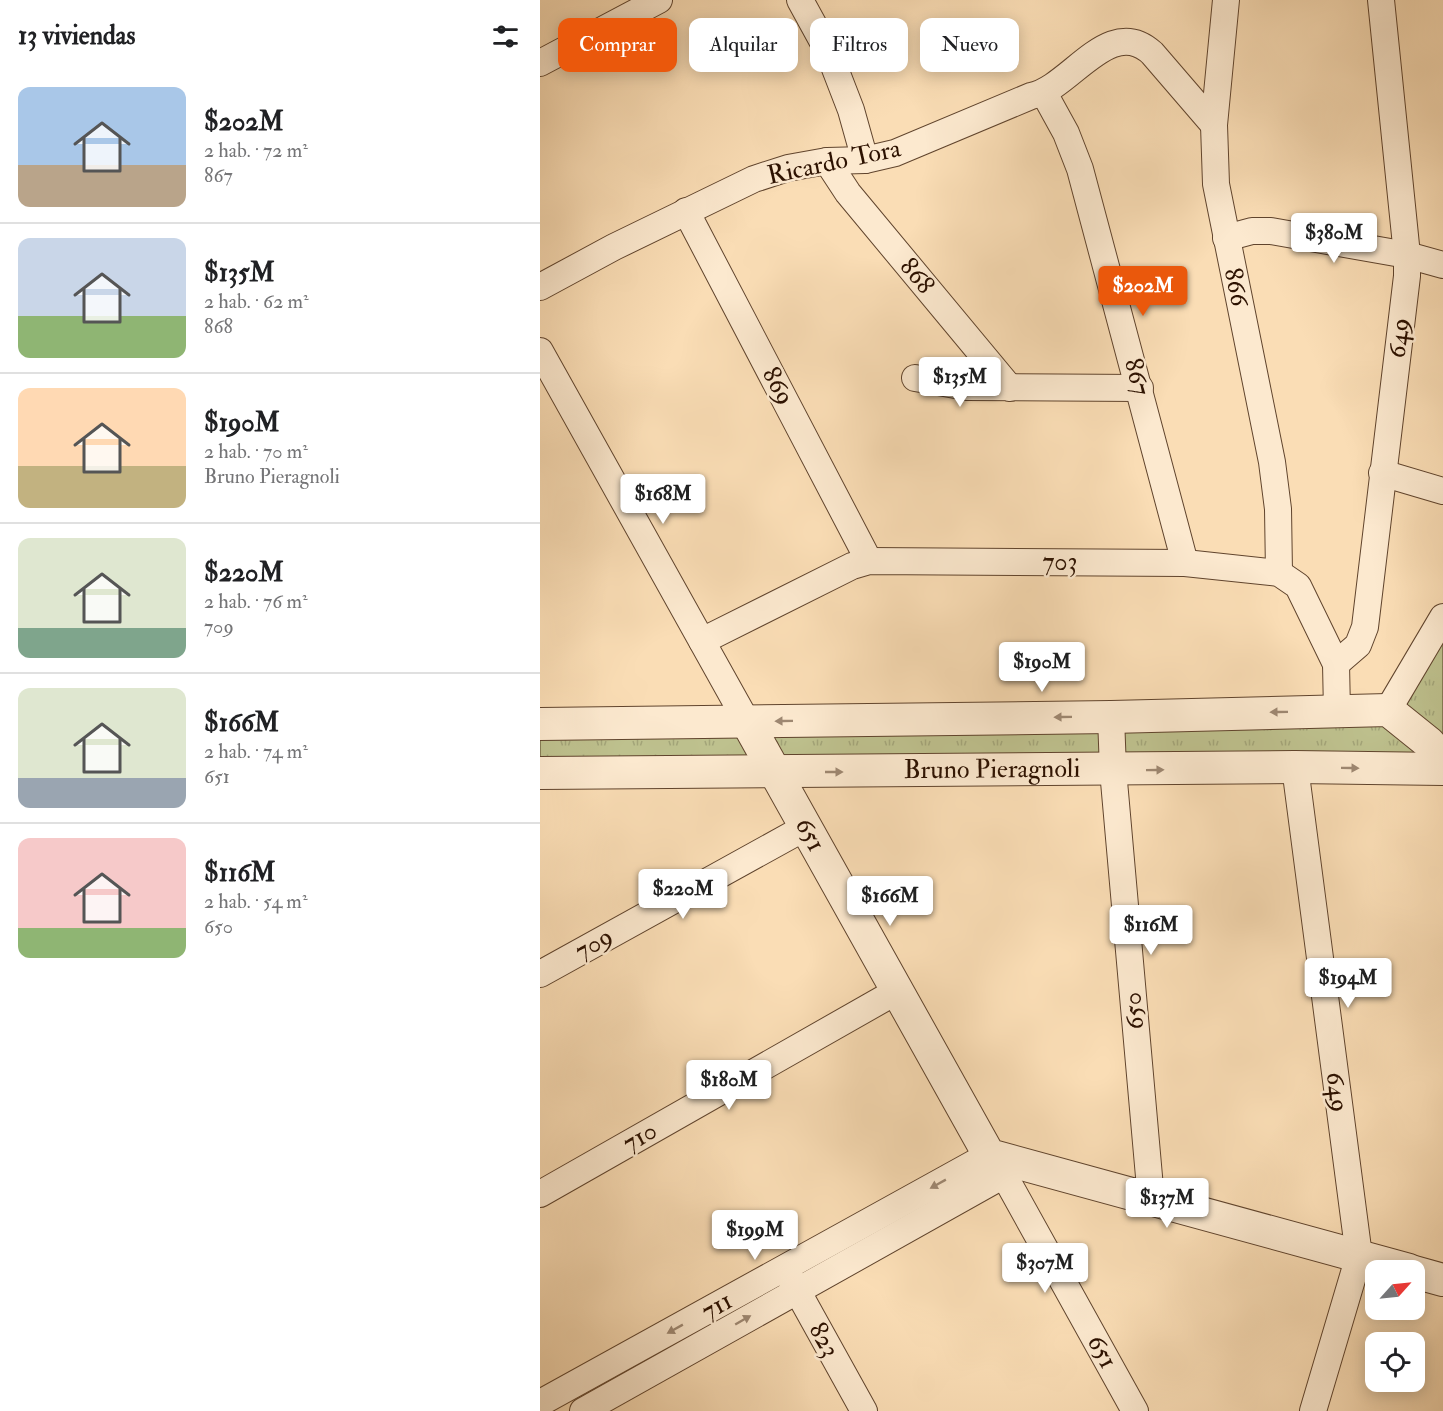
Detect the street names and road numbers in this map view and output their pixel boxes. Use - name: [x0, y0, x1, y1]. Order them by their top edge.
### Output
- street label: Ricardo Tora: [764, 132, 904, 192]
- street label: 868: [893, 251, 941, 301]
- street label: 866: [1216, 265, 1256, 311]
- street label: 649: [1381, 316, 1417, 360]
- street label: 867: [1117, 355, 1157, 399]
- street label: 869: [755, 361, 801, 411]
- street label: 703: [1042, 546, 1078, 578]
- street label: Bruno Pieragnoli: [904, 753, 1081, 786]
- street label: 651: [788, 812, 832, 857]
- street label: 709: [569, 921, 619, 967]
- street label: 650: [1116, 991, 1152, 1031]
- street label: 649: [1319, 1070, 1355, 1114]
- street label: 710: [617, 1115, 663, 1159]
- street label: 711: [696, 1285, 738, 1327]
- street label: 823: [801, 1317, 847, 1363]
- street label: 651: [1080, 1329, 1124, 1374]

